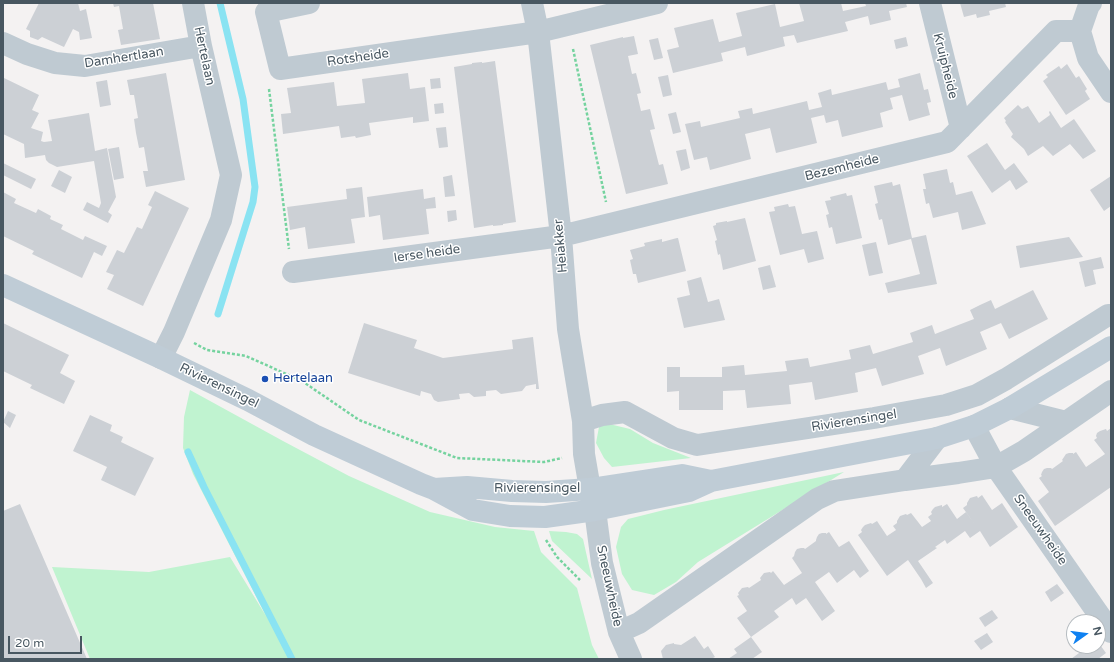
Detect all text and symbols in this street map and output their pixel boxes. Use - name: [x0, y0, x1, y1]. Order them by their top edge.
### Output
- street label: Hertelaan: [190, 25, 218, 87]
- street label: Kruipheide: [929, 32, 961, 100]
- street label: Damhertlaan: [83, 44, 165, 72]
- street label: Rotsheide: [326, 46, 390, 70]
- street label: Bezemheide: [803, 151, 881, 185]
- street label: Heiakker: [551, 218, 571, 274]
- street label: Ierse heide: [393, 242, 461, 266]
- street label: Rivierensingel: [177, 360, 261, 412]
- place label: Hertelaan: [273, 371, 333, 387]
- marker: Hertelaan: [260, 374, 270, 384]
- street label: Rivierensingel: [810, 407, 898, 435]
- street label: Rivierensingel: [494, 481, 580, 497]
- street label: Sneeuwheide: [1010, 492, 1070, 568]
- street label: Sneeuwheide: [593, 544, 625, 628]
- north arrow: [1066, 614, 1106, 654]
- text: N: [1090, 625, 1105, 637]
- scale bar: [10, 628, 84, 654]
- text: 20 m: [15, 636, 44, 650]

